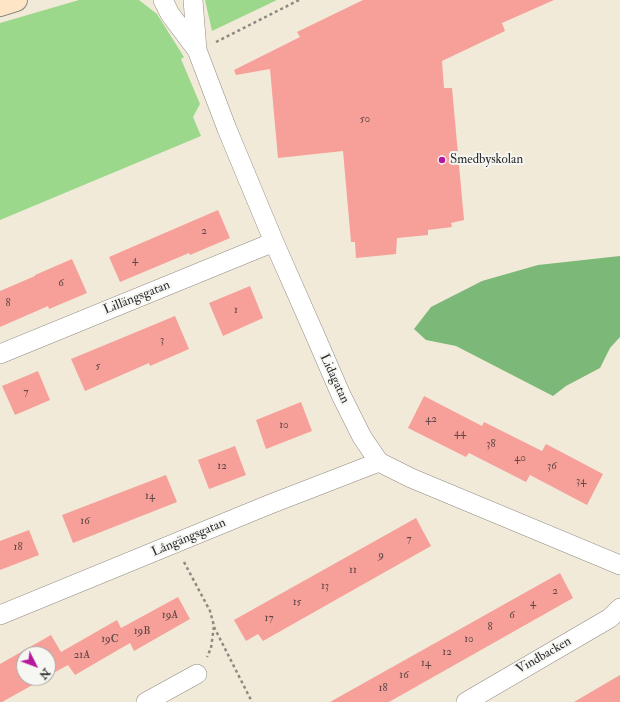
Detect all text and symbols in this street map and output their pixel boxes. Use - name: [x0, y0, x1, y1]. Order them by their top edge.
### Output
- house number: 50: [360, 113, 370, 127]
- place label: Smedbyskolan: [450, 152, 523, 168]
- marker: Smedbyskolan: [437, 155, 447, 165]
- house number: 2: [201, 225, 207, 239]
- house number: 4: [132, 254, 138, 268]
- house number: 6: [58, 277, 64, 291]
- street label: Lillängsgatan: [101, 278, 173, 318]
- house number: 8: [5, 297, 11, 311]
- house number: 1: [234, 304, 238, 318]
- house number: 3: [160, 334, 164, 348]
- street label: Lidagatan: [316, 352, 352, 406]
- house number: 5: [96, 360, 100, 374]
- house number: 7: [23, 386, 29, 400]
- house number: 42: [425, 413, 437, 427]
- house number: 10: [279, 419, 289, 433]
- house number: 44: [454, 427, 466, 441]
- house number: 38: [486, 438, 496, 452]
- house number: 40: [514, 452, 526, 466]
- house number: 12: [217, 460, 227, 474]
- house number: 36: [547, 460, 557, 474]
- house number: 34: [576, 475, 586, 489]
- house number: 14: [145, 490, 155, 504]
- house number: 16: [80, 515, 90, 529]
- street label: Långängsgatan: [150, 515, 228, 561]
- house number: 7: [406, 533, 412, 547]
- house number: 18: [13, 541, 23, 555]
- house number: 9: [378, 549, 384, 563]
- house number: 11: [349, 564, 357, 578]
- house number: 13: [321, 580, 329, 594]
- house number: 2: [552, 585, 558, 599]
- house number: 15: [293, 596, 301, 610]
- house number: 4: [530, 597, 536, 611]
- house number: 19A: [162, 609, 178, 623]
- house number: 6: [509, 609, 515, 623]
- house number: 17: [265, 612, 273, 626]
- house number: 8: [487, 621, 493, 635]
- house number: 19B: [134, 625, 150, 639]
- house number: 19C: [101, 633, 119, 647]
- house number: 10: [464, 633, 474, 647]
- street label: Vindbacken: [514, 634, 574, 678]
- north arrow: [16, 646, 56, 686]
- house number: 12: [442, 646, 452, 660]
- house number: 21A: [74, 649, 90, 663]
- house number: 14: [421, 657, 431, 671]
- text: N: [36, 666, 53, 682]
- house number: 16: [399, 669, 409, 683]
- house number: 18: [378, 682, 388, 696]

